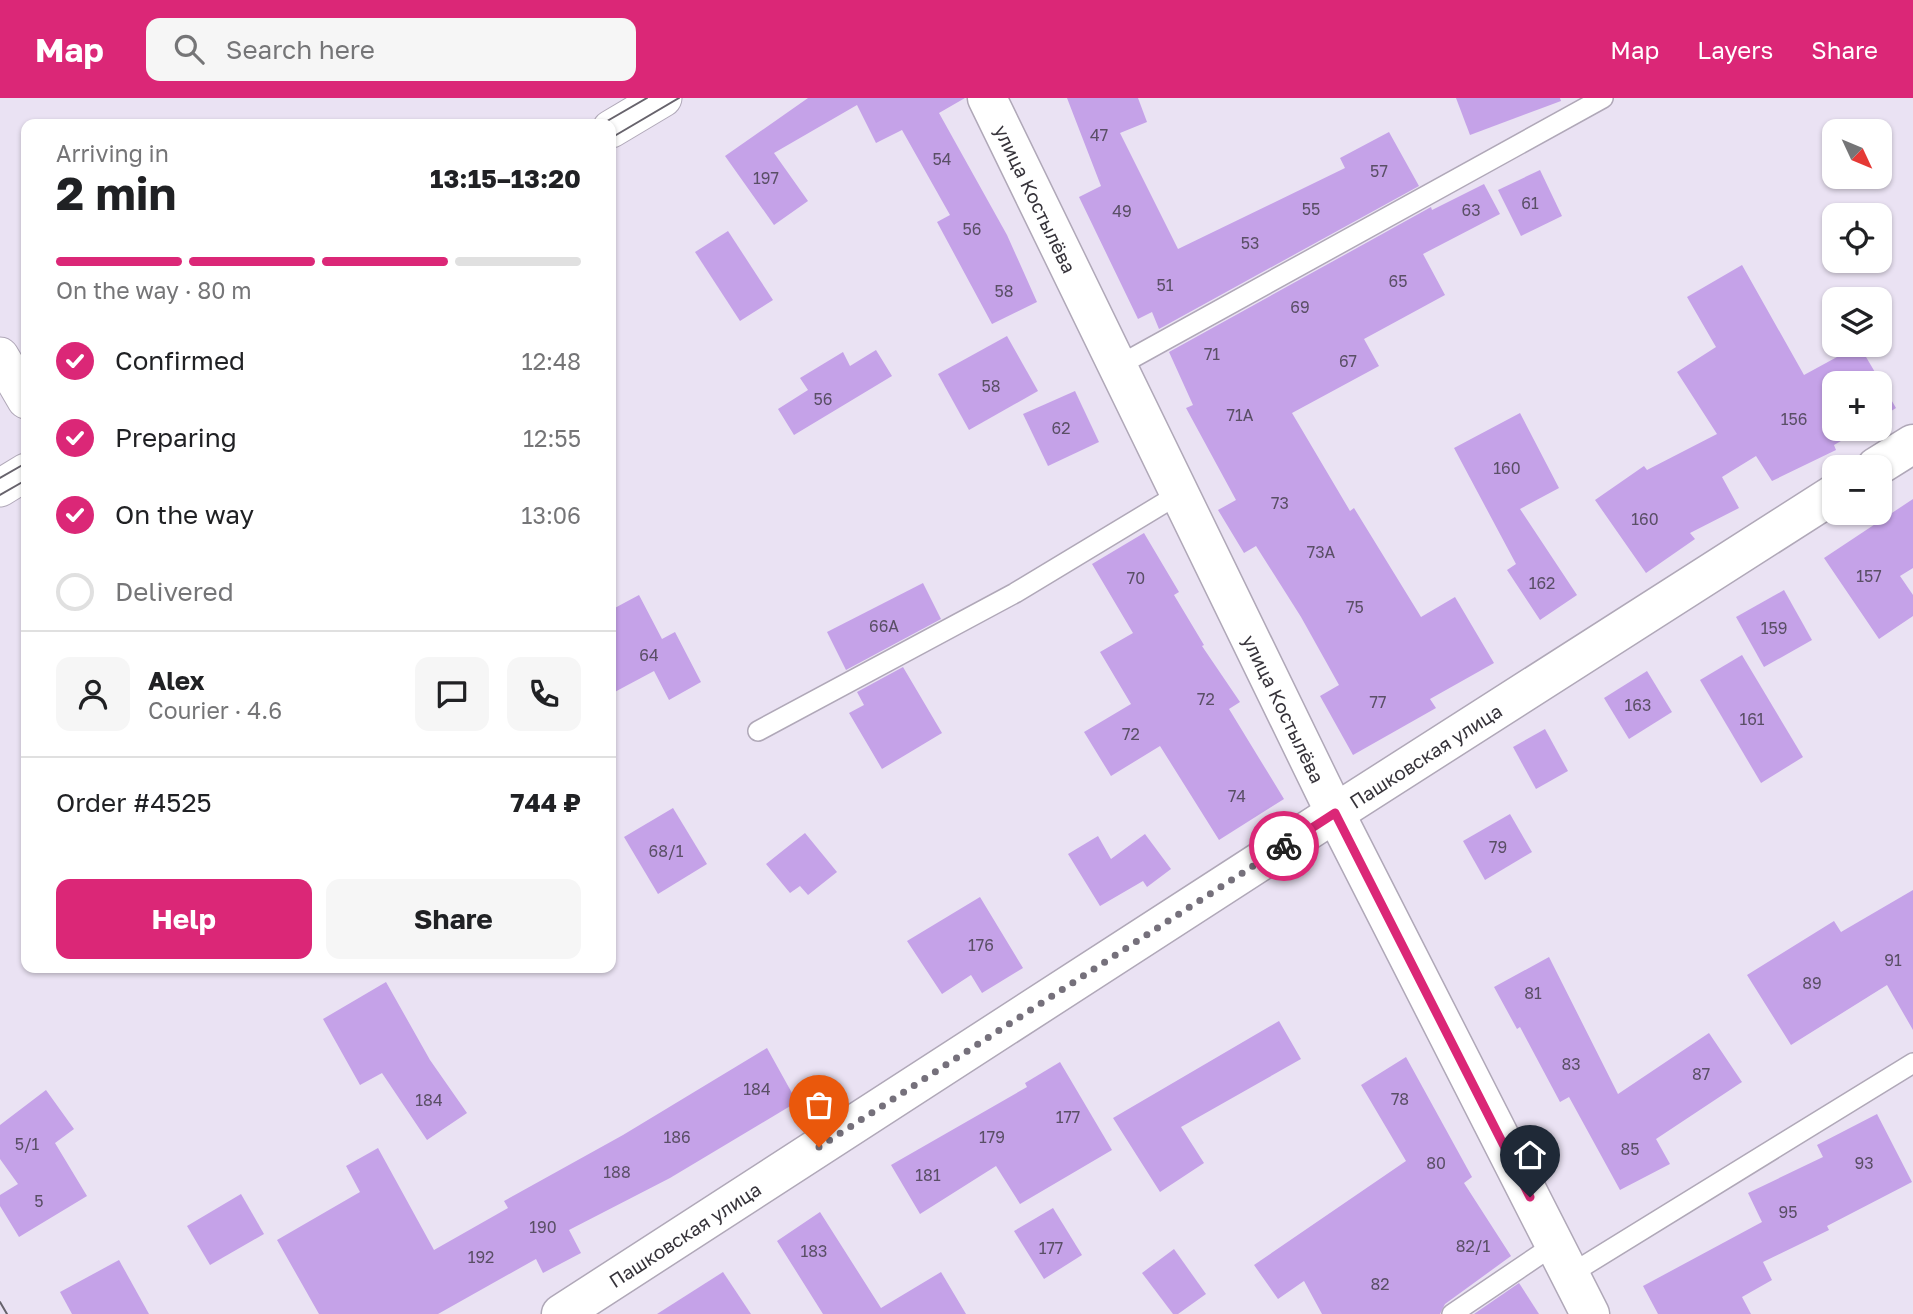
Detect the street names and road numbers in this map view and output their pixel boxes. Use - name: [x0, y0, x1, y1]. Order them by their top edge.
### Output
- street label: улица Костылёва: [990, 121, 1082, 277]
- street label: улица Костылёва: [1238, 631, 1330, 786]
- street label: Пашковская улица: [1345, 698, 1506, 813]
- street label: Пашковская улица: [604, 1177, 765, 1292]

